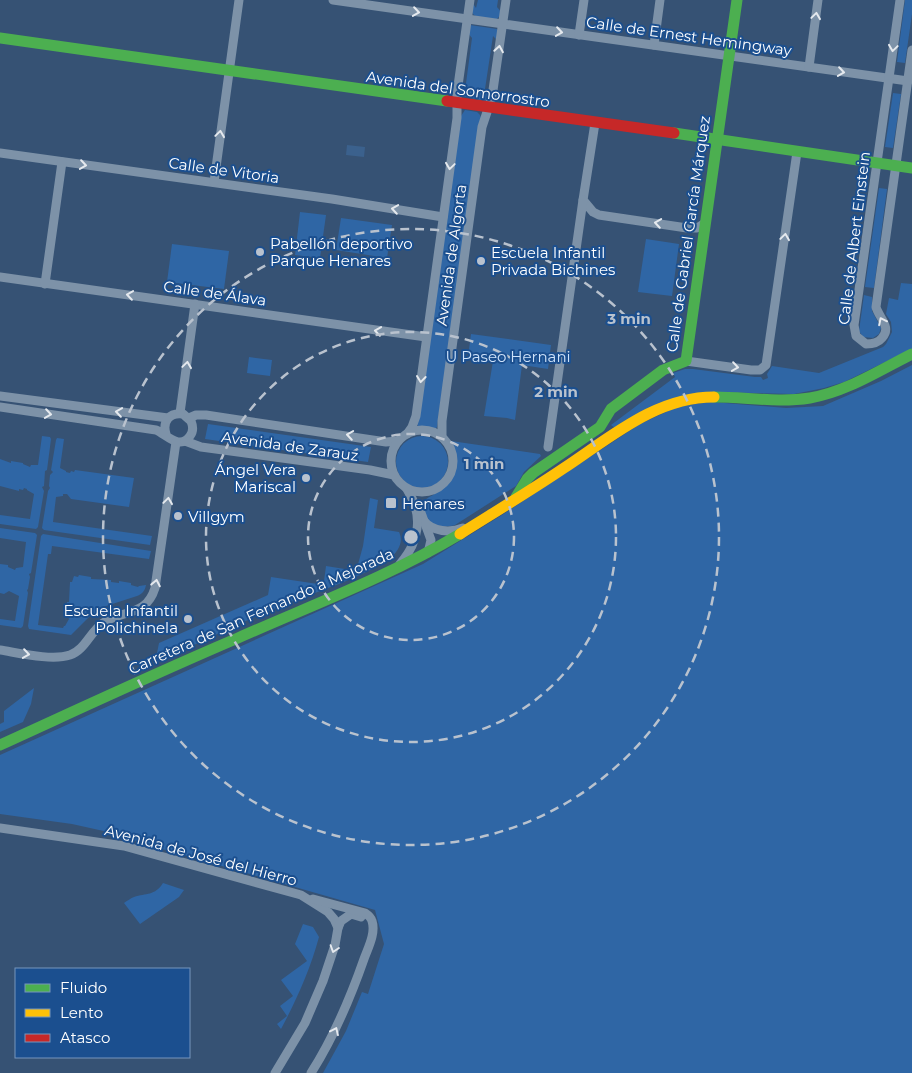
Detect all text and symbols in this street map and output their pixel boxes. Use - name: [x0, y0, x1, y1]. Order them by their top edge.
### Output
- one-way arrow: [413, 6, 421, 17]
- street label: Calle de Ernest Hemingway: [585, 12, 794, 60]
- one-way arrow: [810, 12, 821, 20]
- one-way arrow: [555, 26, 563, 37]
- one-way arrow: [493, 45, 504, 53]
- one-way arrow: [888, 45, 899, 53]
- one-way arrow: [837, 66, 846, 76]
- street label: Avenida del Somorrostro: [365, 67, 551, 111]
- street label: Calle de Gabriel García Márquez: [662, 114, 714, 353]
- one-way arrow: [215, 129, 225, 138]
- street label: Calle de Albert Einstein: [834, 150, 874, 326]
- street label: Calle de Vitoria: [167, 153, 281, 187]
- one-way arrow: [79, 159, 87, 169]
- one-way arrow: [445, 162, 456, 170]
- street label: Avenida de Algorta: [432, 183, 470, 327]
- one-way arrow: [391, 204, 399, 214]
- one-way arrow: [654, 219, 663, 229]
- one-way arrow: [779, 233, 790, 241]
- place label: Pabellón deportivo Parque Henares: [270, 234, 413, 270]
- place label: Escuela Infantil Privada Bichines: [491, 243, 615, 279]
- marker: Pabellón deportivo Parque Henares: [254, 246, 266, 258]
- marker: Escuela Infantil Privada Bichines: [475, 255, 487, 267]
- street label: Calle de Álava: [162, 276, 268, 310]
- one-way arrow: [126, 290, 134, 301]
- text: 3 min: [606, 309, 651, 328]
- one-way arrow: [878, 318, 888, 327]
- one-way arrow: [373, 326, 382, 336]
- park label: U Paseo Hernani: [445, 347, 571, 366]
- one-way arrow: [181, 361, 192, 369]
- one-way arrow: [730, 362, 739, 372]
- one-way arrow: [416, 375, 426, 383]
- text: 2 min: [534, 382, 578, 401]
- one-way arrow: [45, 408, 53, 419]
- one-way arrow: [115, 408, 124, 418]
- street label: Avenida de Zarauz: [220, 427, 360, 465]
- one-way arrow: [346, 431, 354, 441]
- text: 1 min: [464, 454, 504, 473]
- place label: Ángel Vera Mariscal: [215, 460, 296, 496]
- marker: Ángel Vera Mariscal: [300, 472, 312, 484]
- place label: Henares: [402, 494, 464, 513]
- marker: Henares: [384, 496, 398, 510]
- one-way arrow: [162, 497, 173, 505]
- place label: Villgym: [188, 507, 245, 526]
- marker: Villgym: [172, 510, 184, 522]
- centre of rings: [402, 528, 420, 546]
- street label: Carretera de San Fernando a Mejorada: [125, 544, 397, 678]
- one-way arrow: [150, 579, 160, 588]
- place label: Escuela Infantil Polichinela: [64, 601, 178, 637]
- marker: Escuela Infantil Polichinela: [182, 613, 194, 625]
- one-way arrow: [22, 648, 30, 658]
- street label: Avenida de José del Hierro: [103, 820, 299, 890]
- one-way arrow: [330, 944, 340, 952]
- legend: [15, 968, 190, 1058]
- text: Fluido: [60, 978, 107, 997]
- text: Lento: [60, 1003, 103, 1022]
- one-way arrow: [329, 1027, 340, 1036]
- text: Atasco: [60, 1028, 110, 1047]

